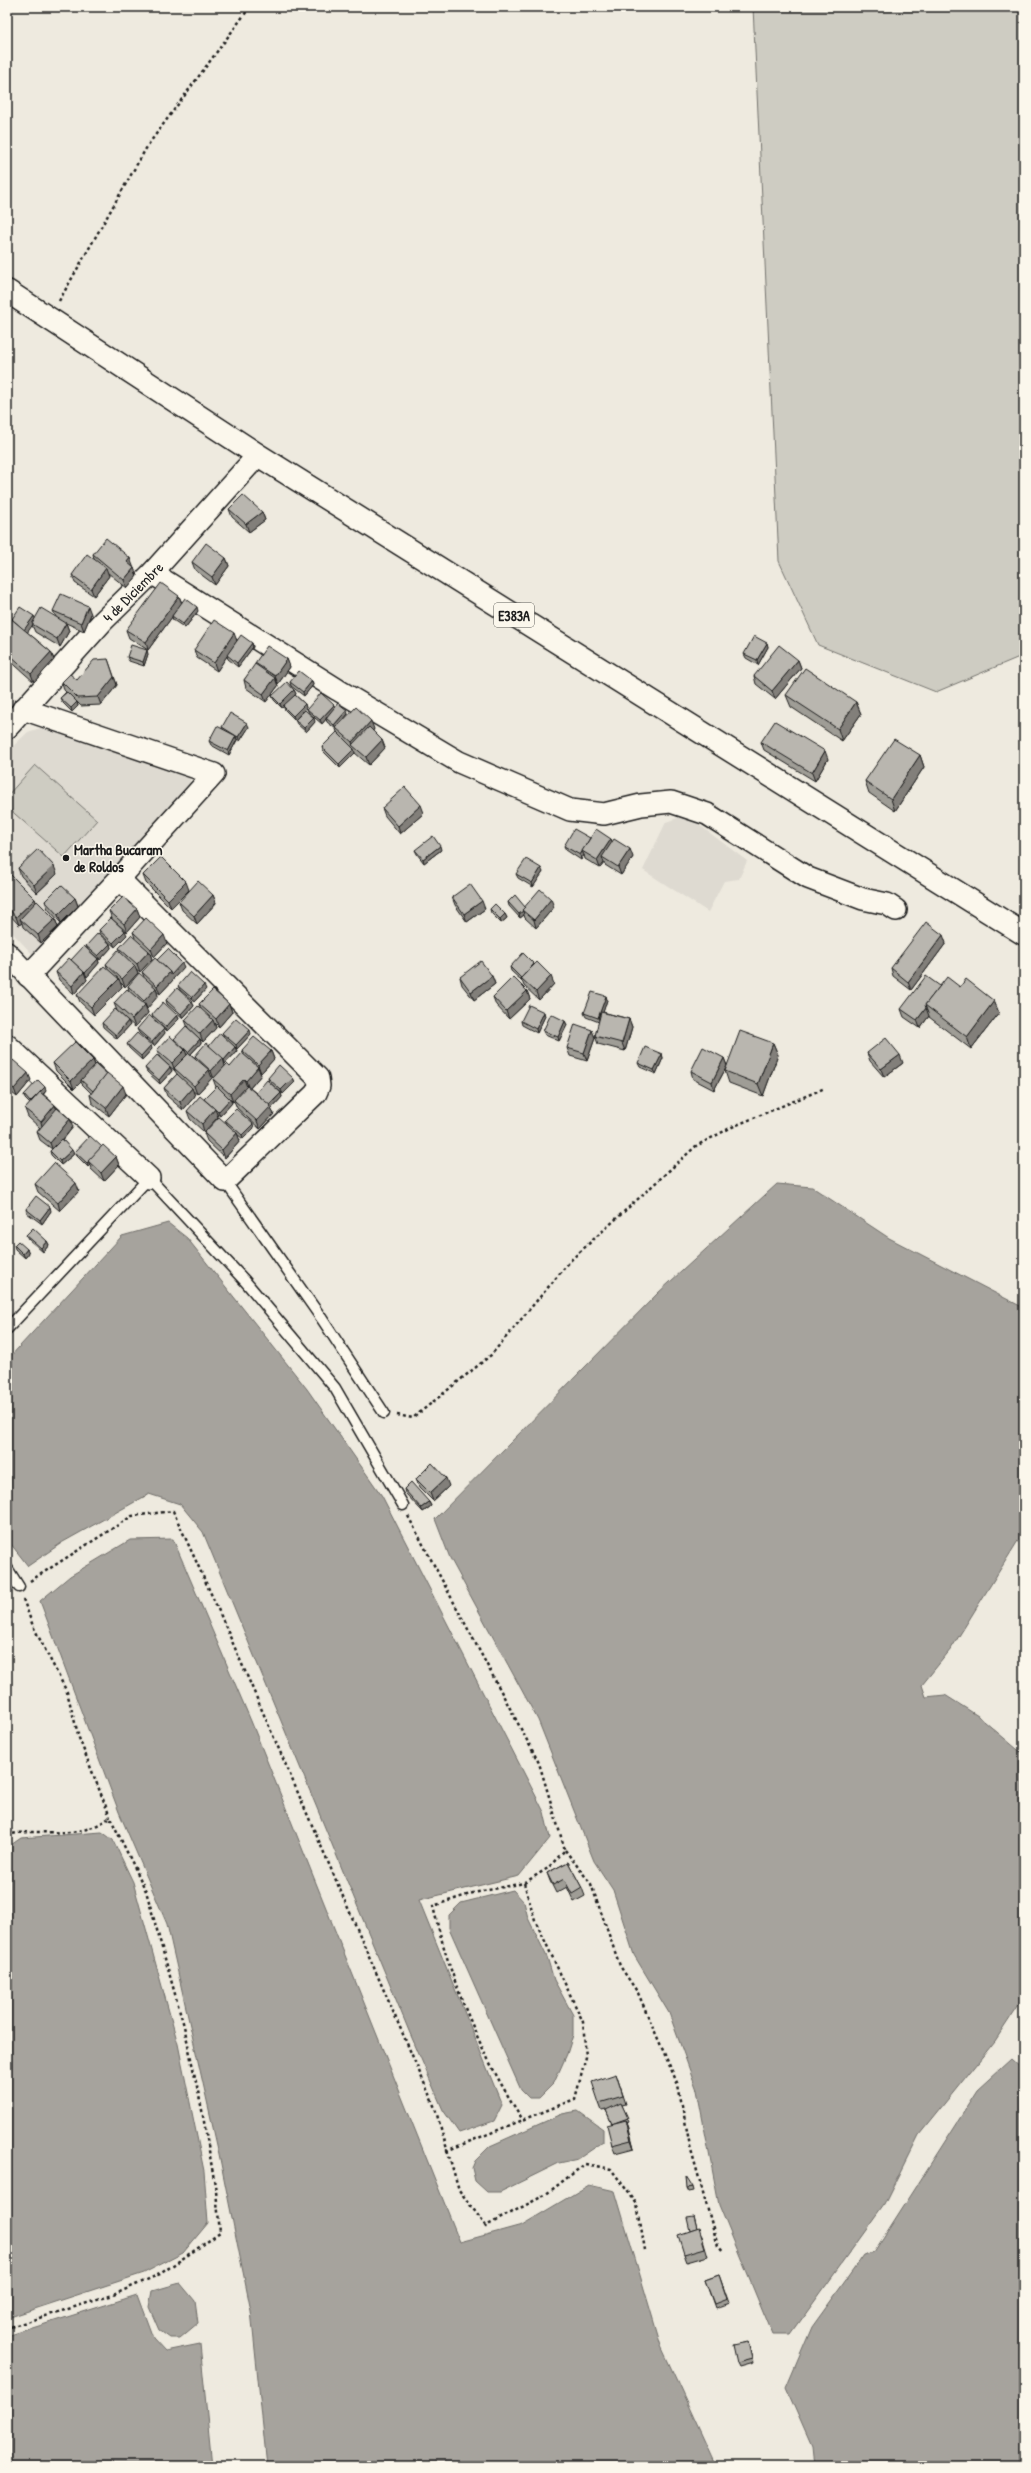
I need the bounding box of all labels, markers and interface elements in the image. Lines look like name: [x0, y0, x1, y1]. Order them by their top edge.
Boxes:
street label: 4 de Diciembre: [98, 557, 168, 627]
road number: E383A: [494, 603, 534, 627]
place label: Martha Bucaram de Roldos: [74, 839, 163, 877]
marker: Martha Bucaram de Roldos: [61, 853, 71, 863]

